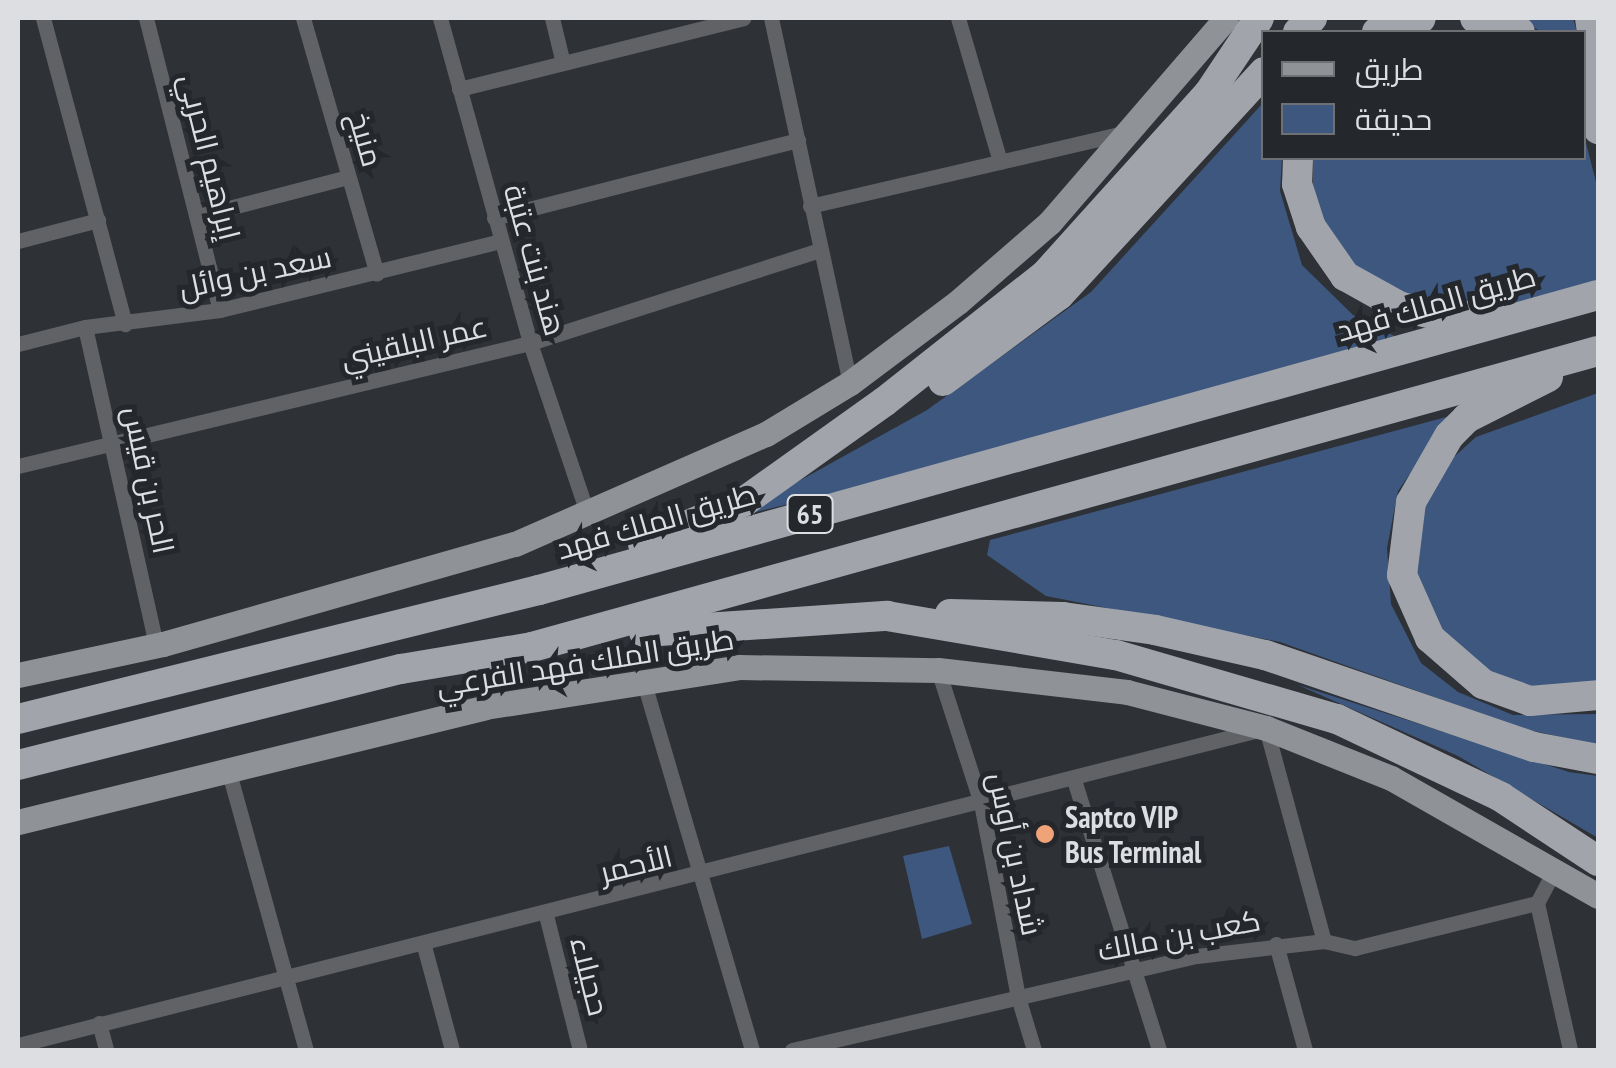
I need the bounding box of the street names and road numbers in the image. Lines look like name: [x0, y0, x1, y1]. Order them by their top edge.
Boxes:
street label: إبراهيم الحربي: [172, 70, 248, 244]
street label: منيخ: [341, 107, 391, 171]
street label: هند بنت عتبة: [496, 180, 574, 340]
street label: سعد بن وائل: [175, 238, 335, 306]
street label: طريق الملك فهد: [1332, 257, 1540, 349]
street label: عمر البلقيني: [337, 308, 491, 376]
street label: الحر بن قيس: [116, 403, 182, 557]
street label: طريق الملك فهد: [552, 475, 760, 567]
road number: 65: [785, 491, 835, 537]
street label: طريق الملك فهد الفرعي: [434, 621, 736, 703]
street label: شداد بن أوس: [981, 769, 1051, 939]
street label: الأحمر: [596, 838, 676, 890]
street label: كعب بن مالك: [1095, 902, 1263, 968]
street label: حجيلاء: [563, 933, 617, 1019]

